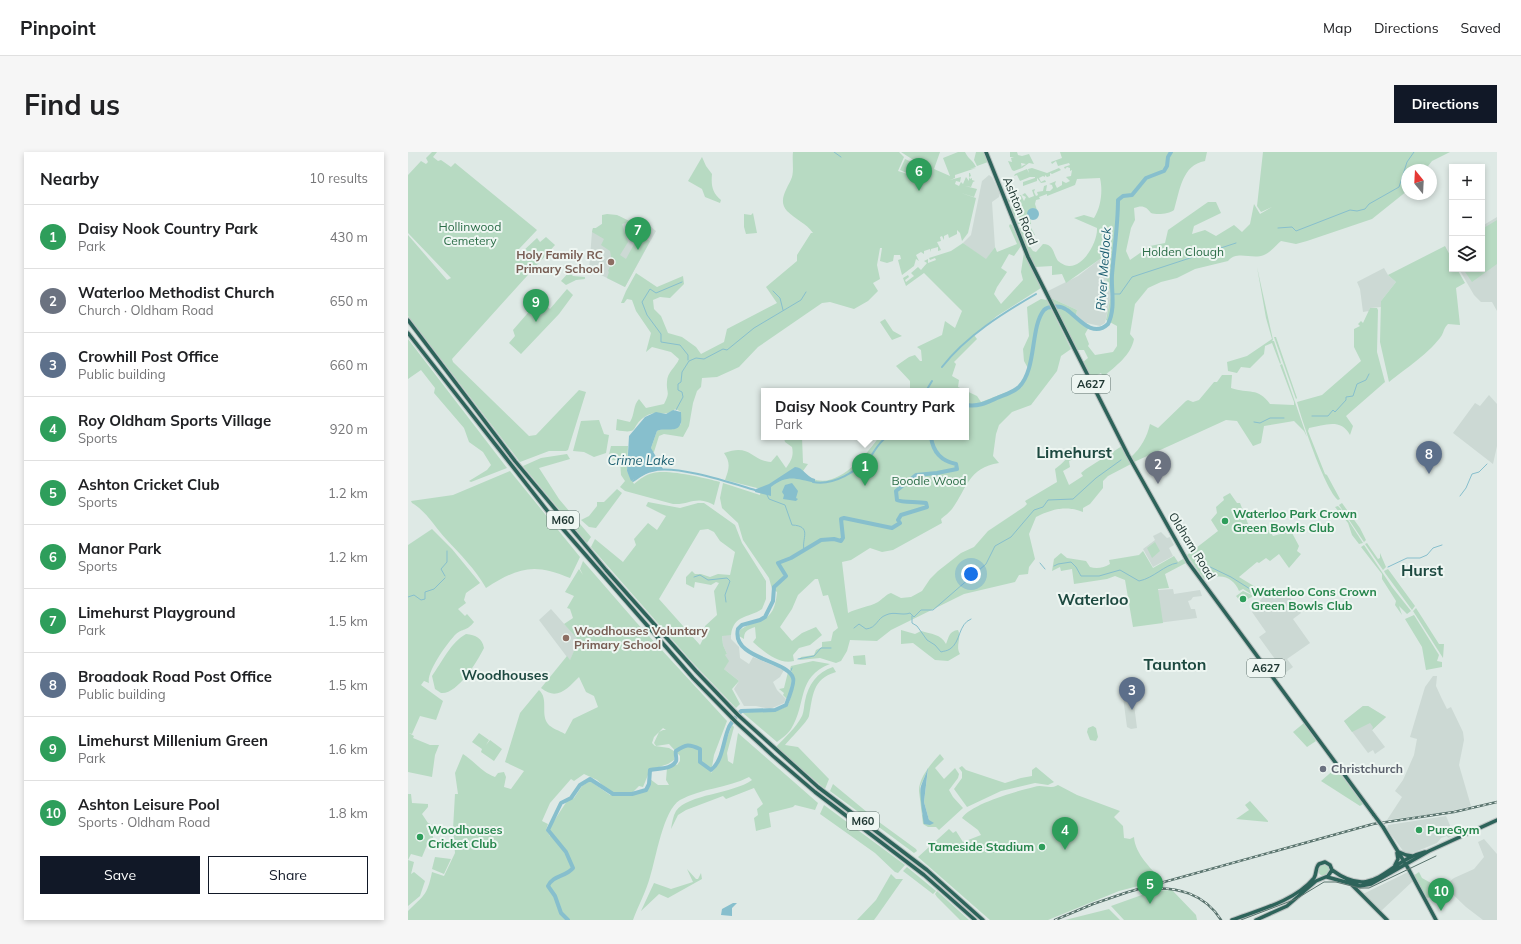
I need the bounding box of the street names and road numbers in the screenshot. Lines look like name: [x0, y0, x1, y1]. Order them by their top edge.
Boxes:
street label: Ashton Road: [1000, 174, 1041, 247]
road number: A627: [1072, 375, 1110, 393]
street label: Oldham Road: [1166, 509, 1219, 582]
road number: M60: [547, 511, 579, 529]
road number: A627: [1247, 659, 1285, 677]
road number: M60: [847, 812, 879, 830]

